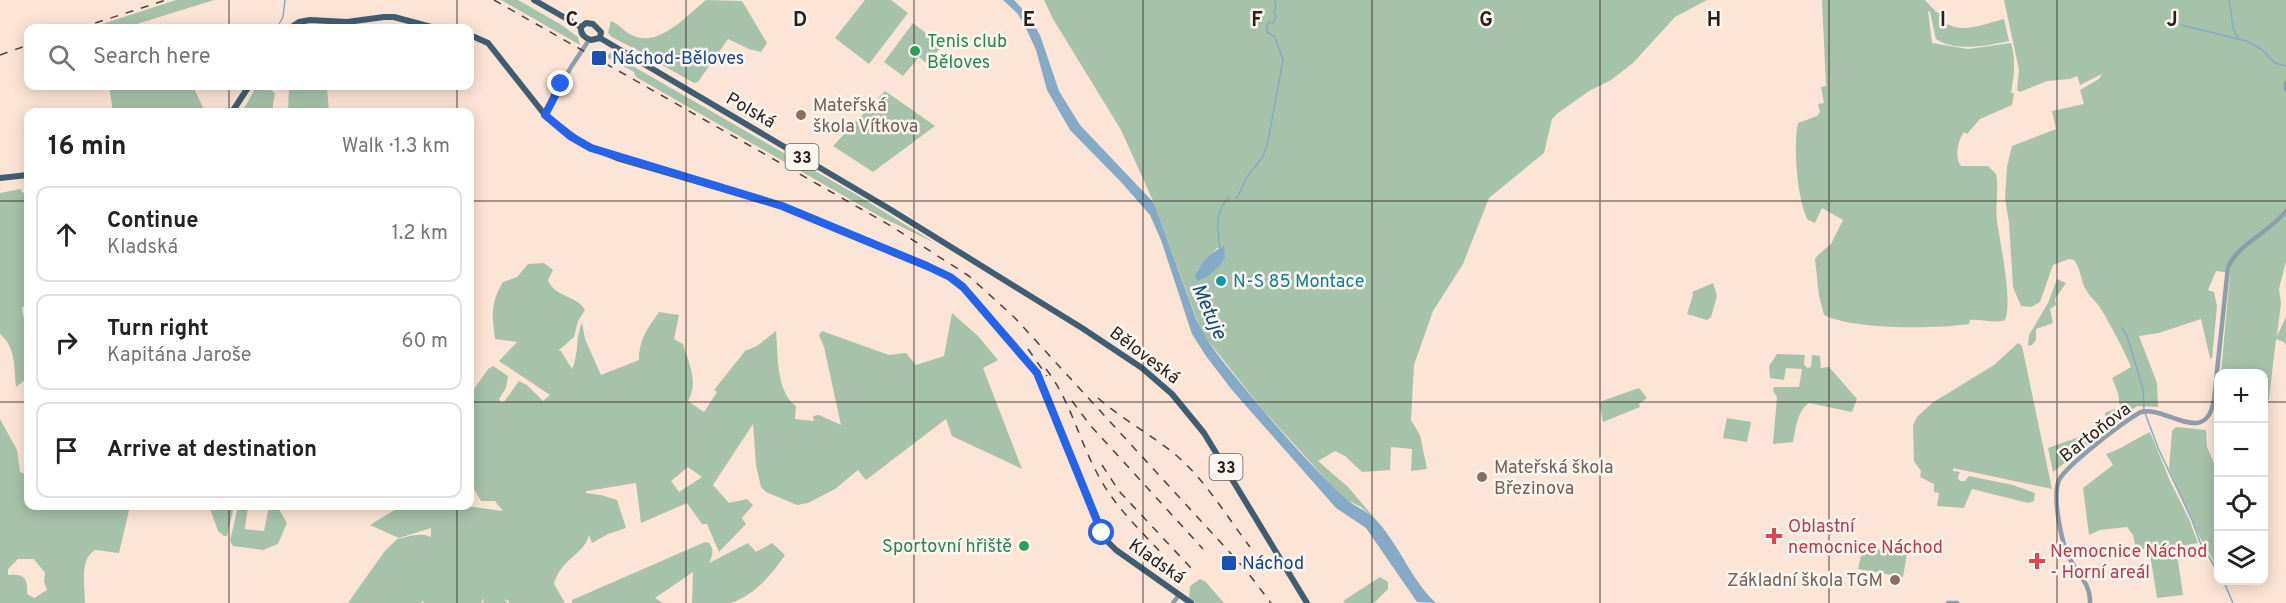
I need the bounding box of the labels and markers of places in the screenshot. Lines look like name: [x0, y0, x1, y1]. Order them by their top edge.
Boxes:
place label: Tenis club Běloves: [927, 31, 1007, 75]
marker: Tenis club Běloves: [908, 44, 922, 58]
place label: Náchod-Běloves: [612, 48, 744, 71]
marker: Náchod-Běloves: [590, 49, 608, 67]
place label: Mateřská škola Vítkova: [813, 95, 918, 139]
marker: Mateřská škola Vítkova: [794, 108, 808, 122]
place label: N-S 85 Montace: [1233, 271, 1364, 294]
marker: N-S 85 Montace: [1214, 274, 1228, 288]
place label: Mateřská škola Březinova: [1494, 457, 1614, 501]
marker: Mateřská škola Březinova: [1475, 470, 1489, 484]
place label: Oblastní nemocnice Náchod: [1788, 516, 1943, 560]
marker: Oblastní nemocnice Náchod: [1765, 527, 1783, 545]
place label: Sportovní hřiště: [882, 536, 1012, 559]
marker: Sportovní hřiště: [1017, 539, 1031, 553]
place label: Nemocnice Náchod - Horní areál: [2050, 541, 2207, 585]
marker: Nemocnice Náchod - Horní areál: [2028, 552, 2046, 570]
place label: Náchod: [1242, 553, 1304, 576]
marker: Náchod: [1220, 554, 1238, 572]
place label: Základní škola TGM: [1727, 570, 1883, 593]
marker: Základní škola TGM: [1888, 573, 1902, 587]

